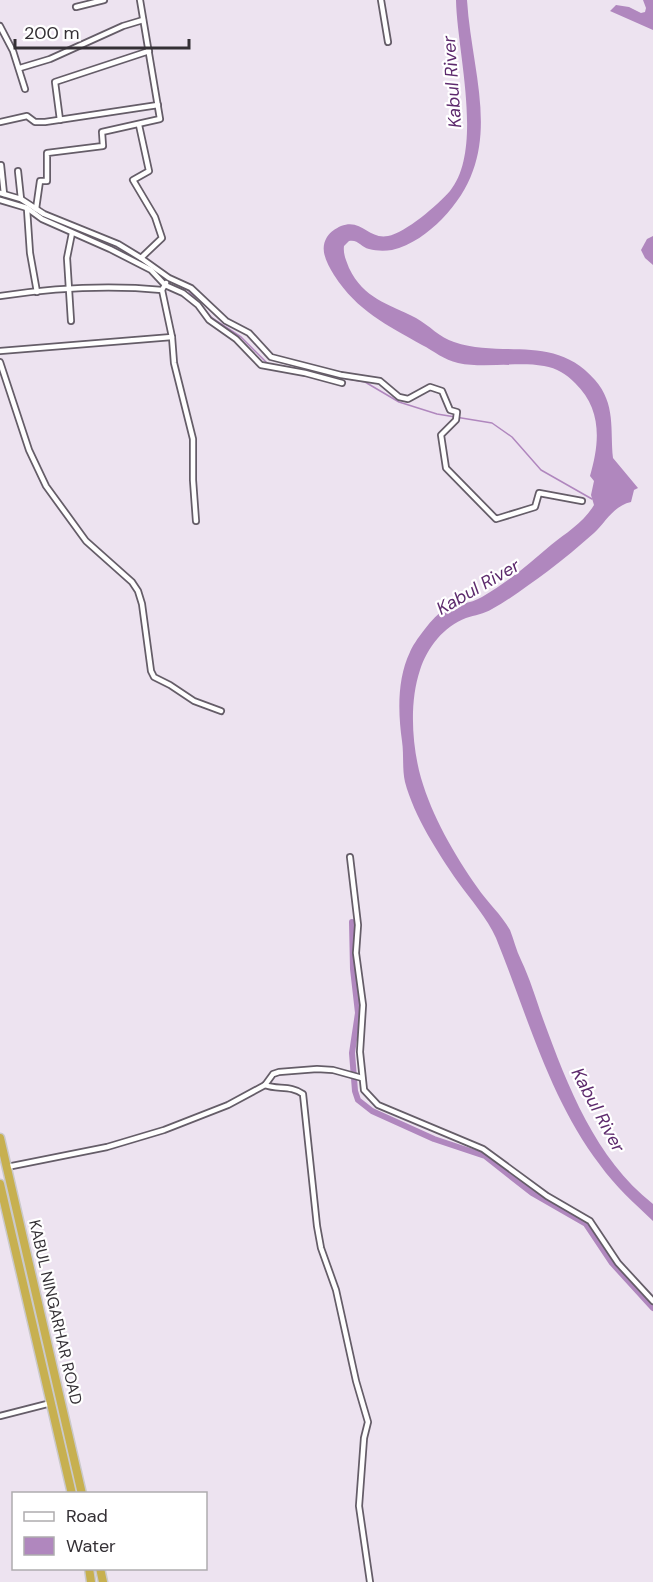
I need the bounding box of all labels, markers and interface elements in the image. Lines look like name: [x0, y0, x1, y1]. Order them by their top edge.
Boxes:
scale bar: [15, 12, 189, 50]
text: 200 m: [24, 21, 80, 45]
water label: Kabul River: [437, 34, 467, 129]
water label: Kabul River: [432, 553, 525, 620]
water label: Kabul River: [566, 1064, 631, 1157]
street label: KABUL NINGARHAR ROAD: [24, 1218, 87, 1407]
legend: [12, 1492, 207, 1570]
text: Road: [66, 1504, 108, 1528]
text: Water: [66, 1534, 116, 1558]

